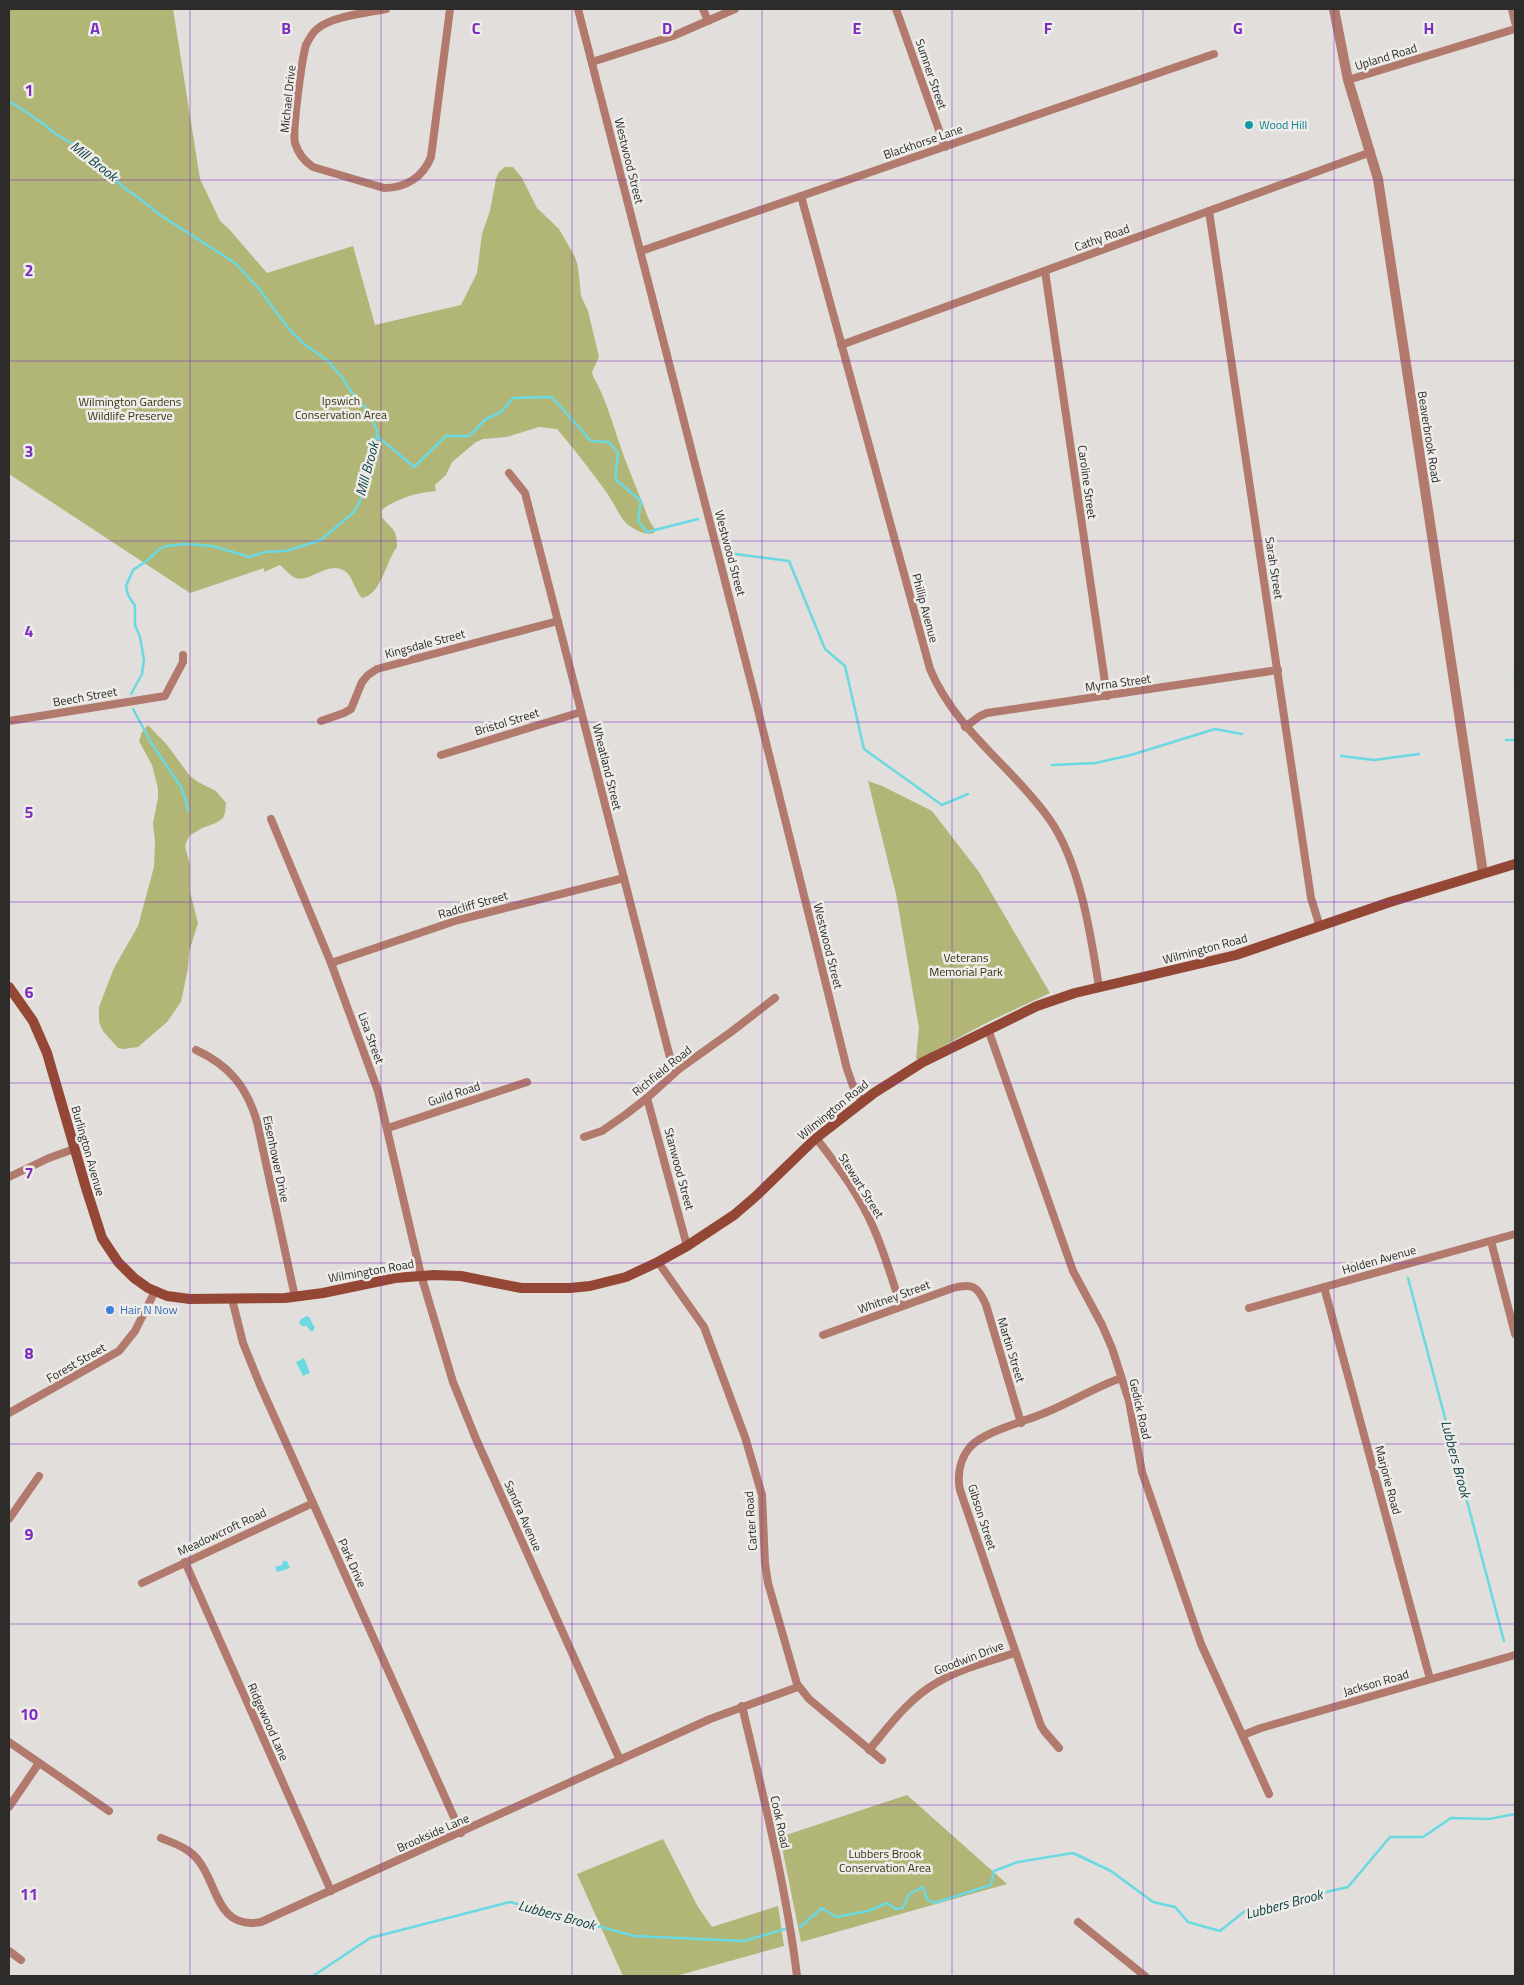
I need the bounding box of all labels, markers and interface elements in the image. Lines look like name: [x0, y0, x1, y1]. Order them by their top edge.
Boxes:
text: A: [90, 16, 100, 40]
text: B: [281, 16, 291, 40]
text: C: [472, 16, 481, 40]
text: D: [662, 16, 672, 40]
text: E: [853, 16, 862, 40]
text: F: [1044, 16, 1053, 40]
text: G: [1233, 16, 1243, 40]
text: H: [1424, 16, 1434, 40]
street label: Sumner Street: [911, 36, 953, 112]
street label: Upland Road: [1352, 38, 1419, 75]
street label: Michael Drive: [274, 64, 301, 134]
text: 1: [25, 78, 33, 102]
place label: Wood Hill: [1259, 115, 1307, 134]
street label: Westwood Street: [610, 116, 650, 207]
street label: Blackhorse Lane: [881, 119, 965, 164]
marker: Wood Hill: [1243, 119, 1255, 131]
water label: Mill Brook: [66, 135, 124, 187]
street label: Cathy Road: [1072, 219, 1132, 256]
text: 2: [25, 258, 33, 282]
street label: Beaverbrook Road: [1413, 390, 1446, 484]
park label: Ipswich Conservation Area: [295, 391, 387, 424]
park label: Wilmington Gardens Wildlife Preserve: [79, 392, 182, 425]
water label: Mill Brook: [349, 438, 384, 498]
text: 3: [25, 439, 33, 463]
street label: Caroline Street: [1073, 444, 1102, 521]
street label: Westwood Street: [710, 508, 751, 599]
street label: Sarah Street: [1260, 535, 1289, 601]
street label: Phillip Avenue: [907, 571, 944, 645]
text: 4: [25, 619, 34, 643]
street label: Kingsdale Street: [383, 623, 468, 663]
street label: Myrna Street: [1084, 668, 1153, 697]
street label: Beech Street: [51, 681, 119, 711]
street label: Bristol Street: [472, 702, 542, 740]
street label: Wheatland Street: [588, 722, 628, 813]
text: 5: [25, 800, 34, 824]
street label: Radcliff Street: [436, 885, 511, 924]
street label: Westwood Street: [809, 901, 849, 992]
street label: Wilmington Road: [1160, 928, 1249, 969]
park label: Veterans Memorial Park: [929, 948, 1003, 981]
text: 6: [25, 980, 34, 1004]
street label: Lisa Street: [353, 1009, 390, 1067]
street label: Richfield Road: [628, 1041, 696, 1101]
street label: Wilmington Road: [793, 1075, 872, 1144]
street label: Guild Road: [425, 1076, 483, 1111]
street label: Burlington Avenue: [67, 1103, 110, 1198]
street label: Eisenhower Drive: [258, 1114, 295, 1204]
street label: Stanwood Street: [659, 1126, 700, 1213]
street label: Stewart Street: [834, 1149, 889, 1223]
text: 7: [25, 1161, 33, 1185]
street label: Holden Avenue: [1340, 1240, 1418, 1279]
street label: Wilmington Road: [326, 1254, 415, 1287]
street label: Whitney Street: [855, 1274, 933, 1318]
place label: Hair N Now: [120, 1300, 178, 1319]
marker: Hair N Now: [104, 1304, 116, 1316]
street label: Martin Street: [993, 1315, 1031, 1385]
street label: Forest Street: [42, 1337, 110, 1387]
text: 8: [25, 1341, 34, 1365]
street label: Gedick Road: [1124, 1377, 1157, 1441]
water label: Lubbers Brook: [1436, 1418, 1477, 1502]
street label: Marjorie Road: [1370, 1443, 1407, 1516]
street label: Sandra Avenue: [499, 1477, 548, 1554]
street label: Gibson Street: [963, 1481, 1002, 1553]
street label: Carter Road: [739, 1491, 762, 1551]
street label: Meadowcroft Road: [174, 1503, 269, 1560]
text: 9: [25, 1522, 34, 1546]
street label: Park Drive: [333, 1535, 372, 1590]
street label: Goodwin Drive: [931, 1635, 1007, 1680]
street label: Jackson Road: [1341, 1664, 1411, 1701]
street label: Ridgewood Lane: [243, 1680, 294, 1764]
text: 10: [20, 1702, 38, 1726]
street label: Cook Road: [766, 1794, 795, 1850]
street label: Brookside Lane: [394, 1808, 472, 1857]
park label: Lubbers Brook Conservation Area: [839, 1844, 931, 1877]
text: 11: [20, 1882, 38, 1906]
water label: Lubbers Brook: [1243, 1883, 1327, 1924]
water label: Lubbers Brook: [516, 1894, 600, 1935]

